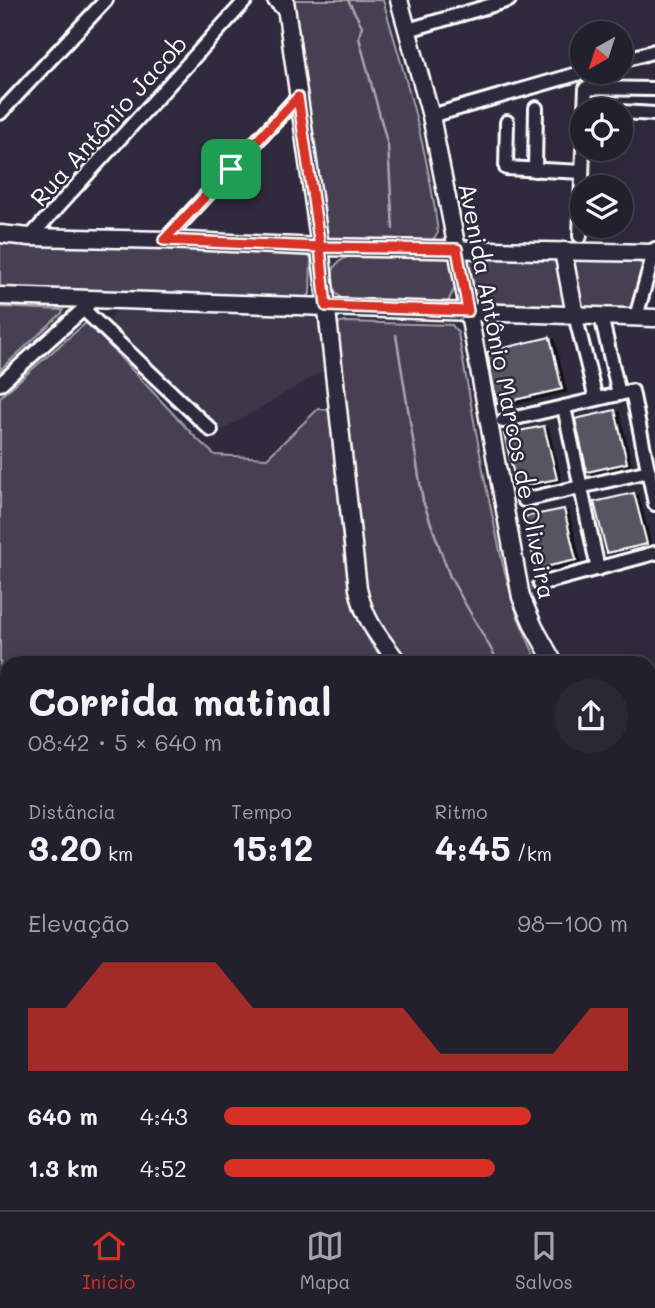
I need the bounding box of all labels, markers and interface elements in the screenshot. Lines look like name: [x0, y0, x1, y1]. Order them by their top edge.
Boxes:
north arrow: [570, 21, 634, 84]
map controls: [570, 21, 633, 238]
street label: Rua Antônio Jacob: [23, 28, 193, 212]
button: locate: [570, 98, 633, 161]
pin: [201, 139, 261, 199]
icon: arrive: [212, 150, 250, 188]
button: layers: [570, 175, 633, 238]
street label: Avenida Antônio Marcos de Oliveira: [452, 180, 564, 602]
text: Corrida matinal: [28, 676, 331, 726]
button: share: [554, 679, 628, 753]
text: 08:42 · 5 × 640 m: [28, 727, 222, 757]
text: Distância: [28, 799, 116, 824]
text: Tempo: [231, 799, 292, 824]
text: Ritmo: [435, 799, 487, 824]
text: 3.20: [28, 824, 102, 870]
text: 15:12: [231, 824, 313, 870]
text: 4:45: [435, 824, 511, 870]
text: km: [102, 841, 133, 866]
text: /km: [511, 841, 552, 866]
text: Elevação: [28, 908, 129, 938]
text: 98–100 m: [517, 908, 628, 938]
text: 640 m: [28, 1101, 98, 1131]
text: 4:43: [140, 1101, 188, 1131]
text: 1.3 km: [28, 1153, 98, 1183]
text: 4:52: [140, 1153, 187, 1183]
tab: Início: [82, 1227, 135, 1294]
tab: Mapa: [300, 1227, 350, 1294]
tab: Salvos: [515, 1227, 573, 1294]

